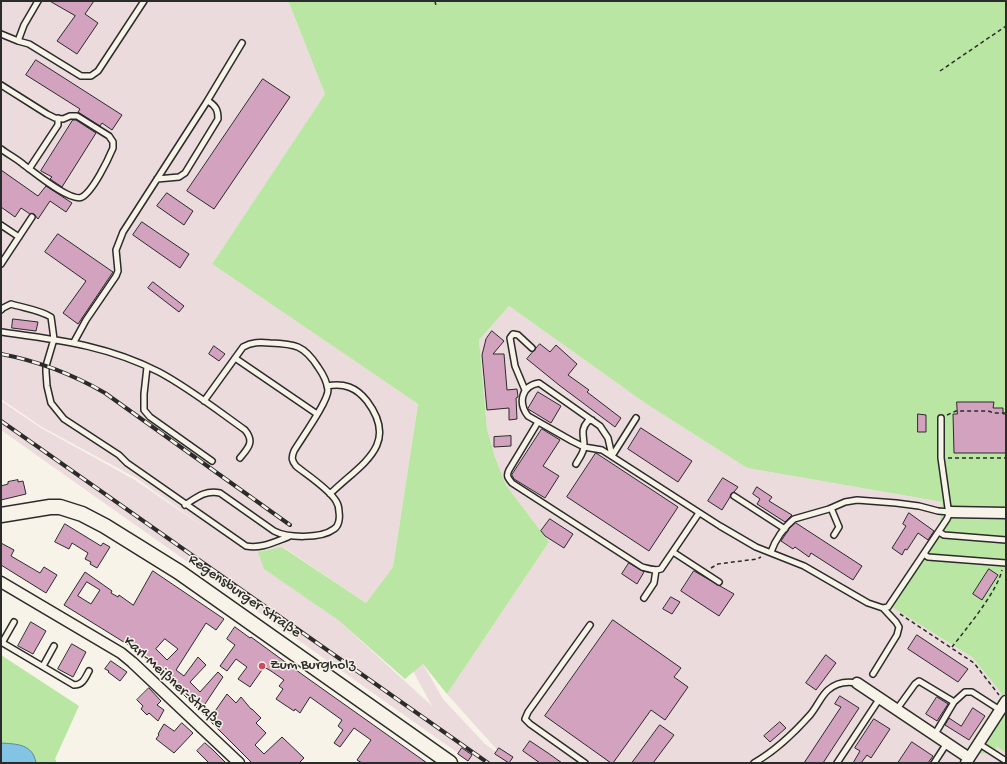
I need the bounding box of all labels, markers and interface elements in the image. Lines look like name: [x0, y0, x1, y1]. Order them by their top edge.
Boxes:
street label: Regensburger Straße: [184, 551, 304, 643]
street label: Karl-Meißner-Straße: [119, 633, 227, 733]
place label: Zum Burgholz: [270, 657, 355, 675]
marker: Zum Burgholz: [257, 661, 267, 671]

